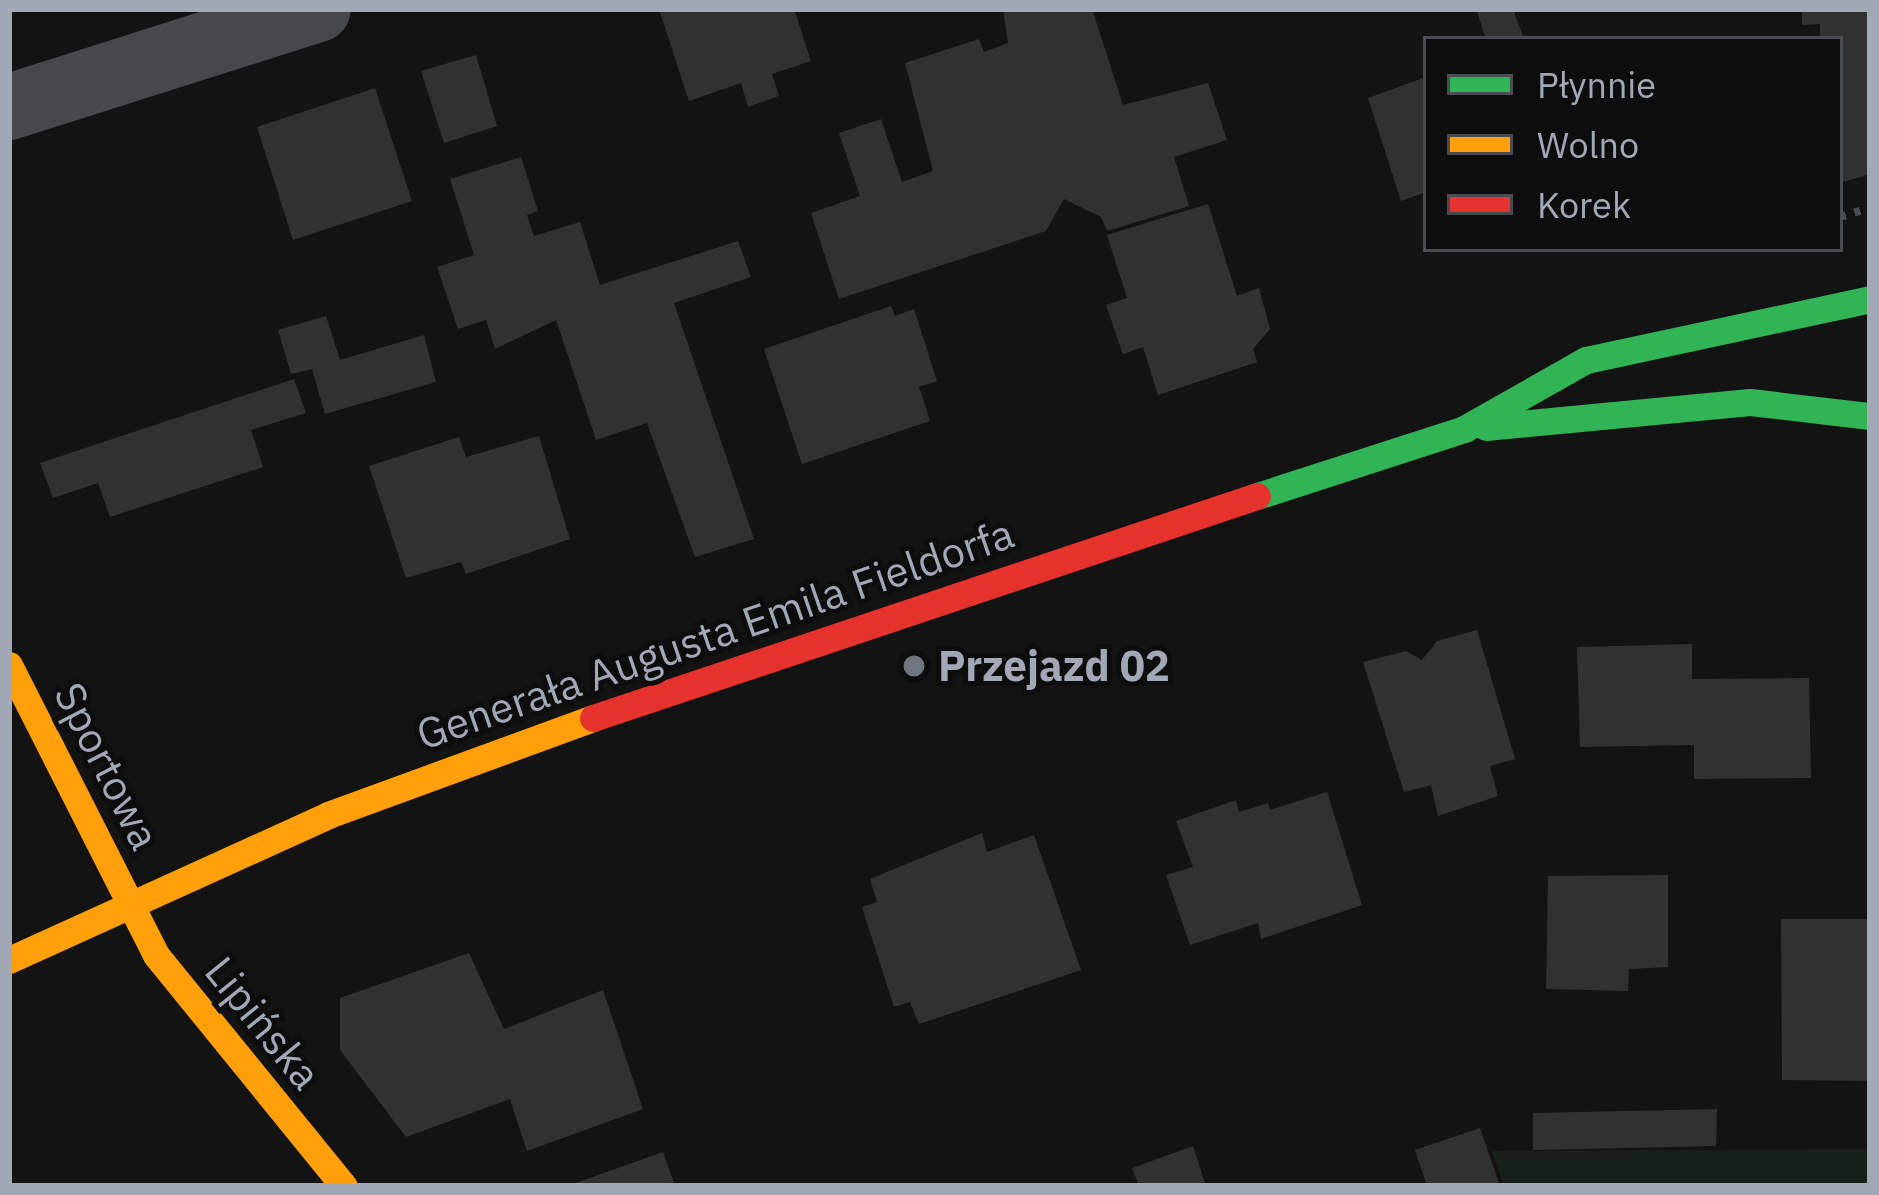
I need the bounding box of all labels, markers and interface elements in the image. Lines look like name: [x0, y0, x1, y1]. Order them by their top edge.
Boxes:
legend: [1423, 36, 1843, 252]
text: Płynnie: [1537, 61, 1656, 108]
text: Wolno: [1537, 121, 1639, 168]
text: Korek: [1537, 181, 1631, 228]
street label: Generała Augusta Emila Fieldorfa: [410, 508, 1020, 760]
place label: Przejazd 02: [938, 641, 1170, 691]
marker: Przejazd 02: [901, 653, 927, 679]
street label: Sportowa: [44, 674, 170, 858]
street label: Lipińska: [195, 947, 331, 1099]

